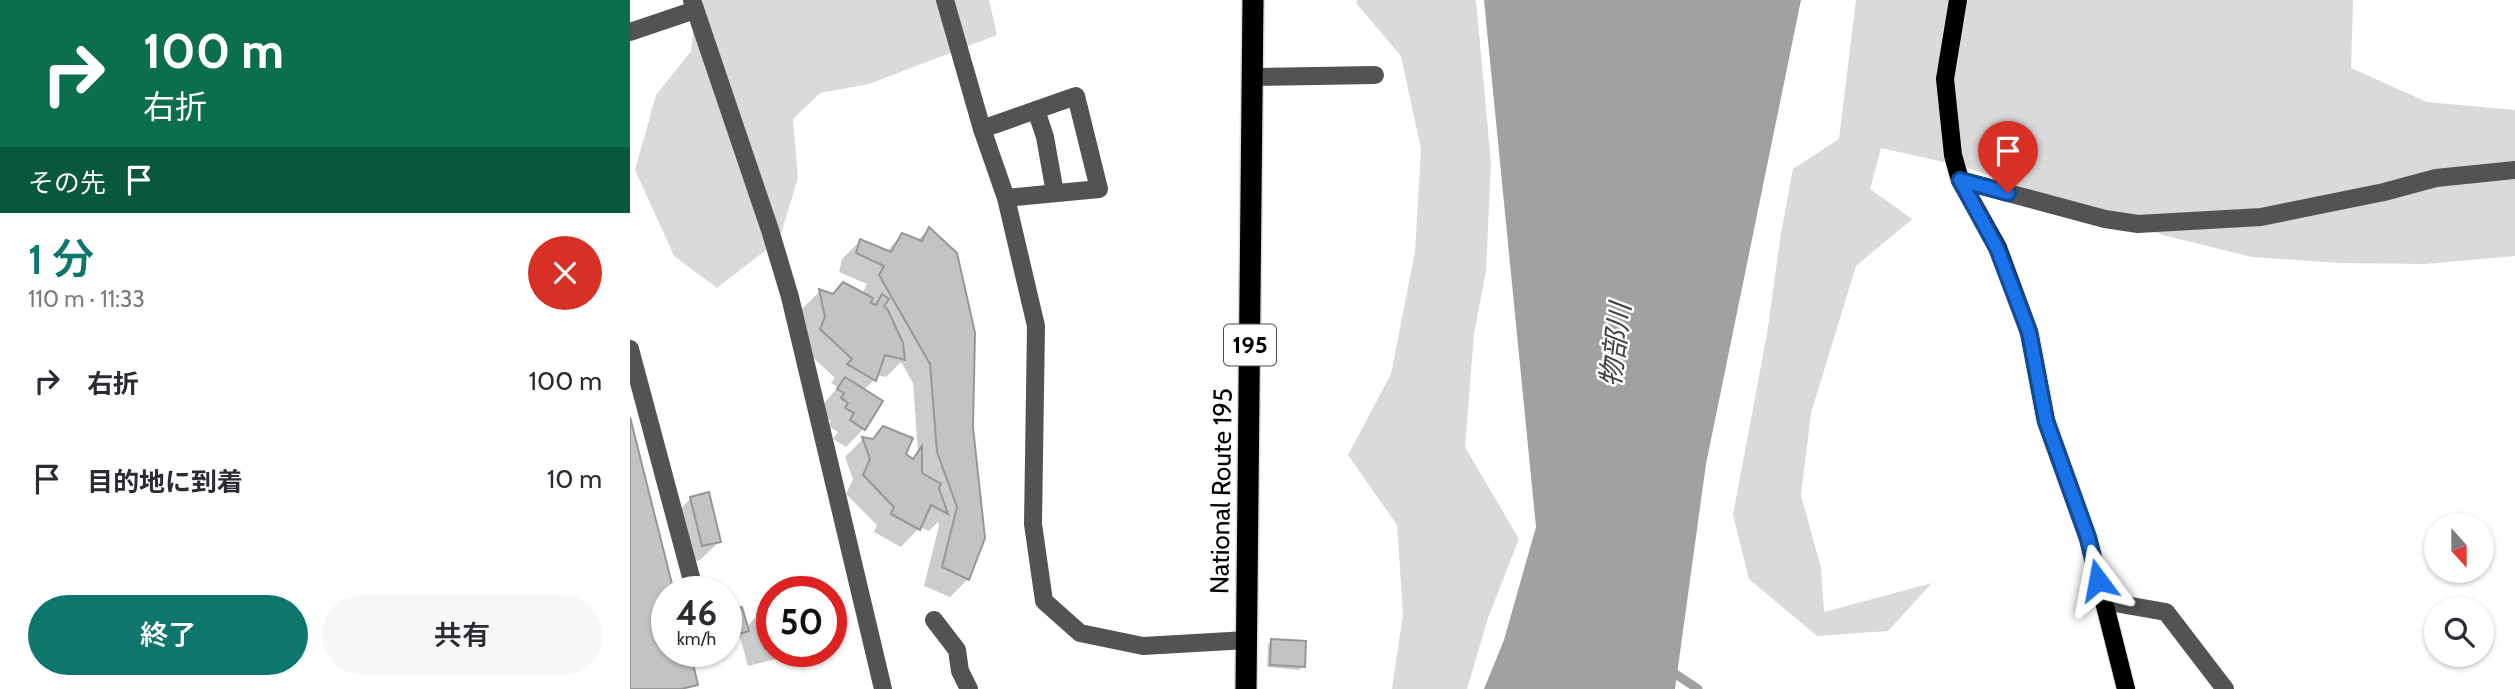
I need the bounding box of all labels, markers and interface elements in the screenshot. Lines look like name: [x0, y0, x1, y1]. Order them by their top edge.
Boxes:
text: 100 m: [143, 21, 284, 80]
icon: right: [28, 28, 119, 119]
text: 右折: [143, 87, 207, 126]
pin: [1978, 121, 2038, 193]
icon: arrive: [1989, 132, 2027, 170]
icon: arrive: [120, 161, 158, 199]
text: その先: [28, 167, 106, 199]
text: 1 分: [28, 233, 94, 285]
button: close: [528, 236, 602, 310]
text: 110 m · 11:33: [28, 285, 145, 313]
water label: 物部川: [1593, 298, 1637, 389]
road number: 195: [1224, 324, 1276, 366]
icon: right: [28, 362, 66, 400]
text: 100 m: [529, 365, 602, 397]
text: 右折: [87, 368, 139, 400]
street label: National Route 195: [1203, 388, 1239, 594]
icon: arrive: [28, 460, 66, 498]
text: 10 m: [547, 463, 602, 495]
text: 目的地に到着: [87, 466, 243, 498]
north arrow: [2424, 513, 2494, 583]
map controls: [2424, 513, 2494, 667]
position arrow: [2061, 543, 2135, 617]
speed limit sign: 50: [756, 576, 847, 667]
text: 46: [676, 591, 717, 634]
button: 終了: [28, 595, 308, 675]
button: 共有: [322, 595, 602, 675]
button: search: [2424, 597, 2494, 667]
text: km/h: [677, 628, 716, 650]

